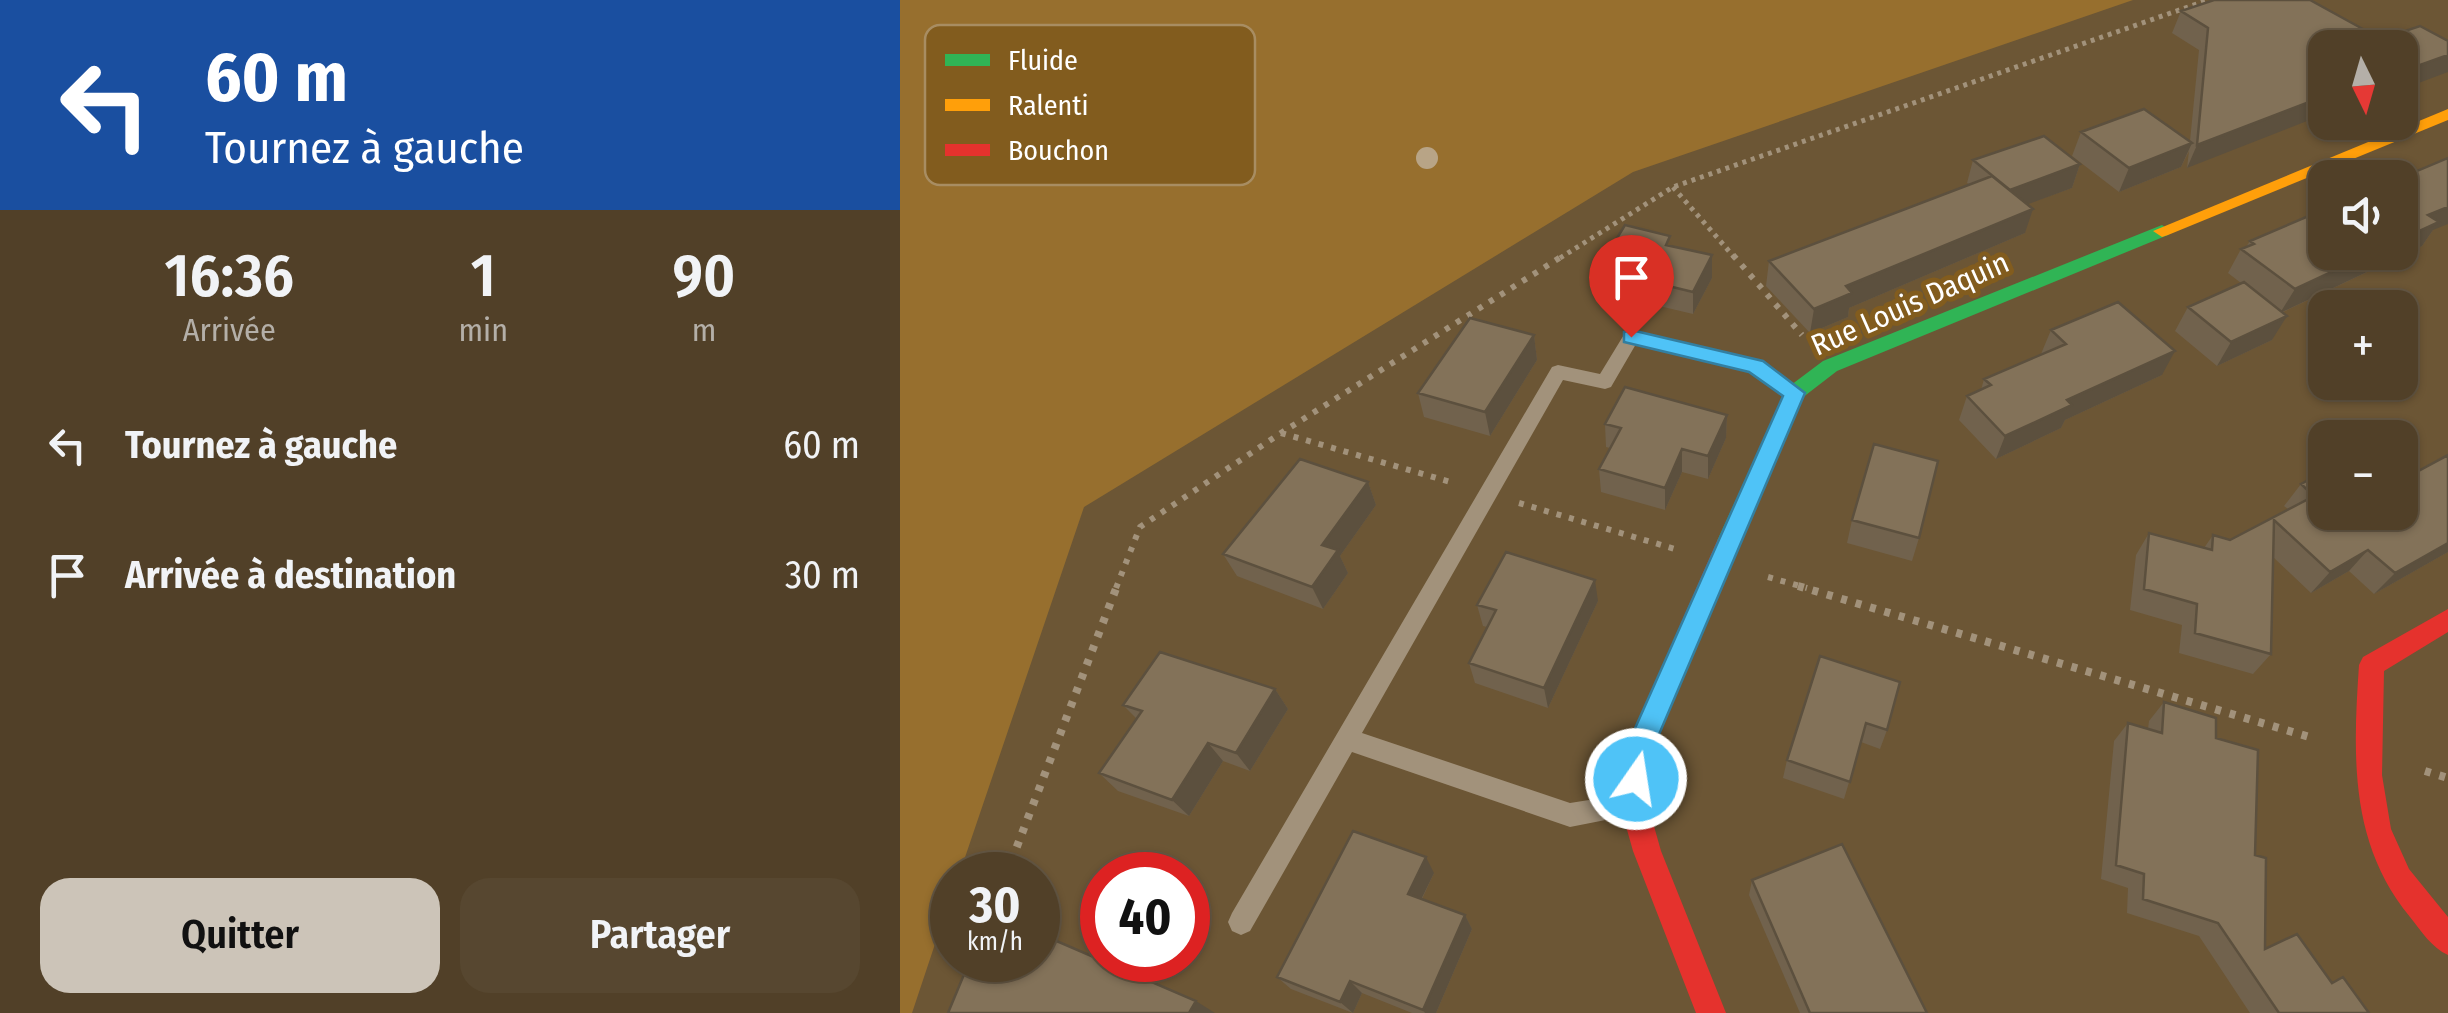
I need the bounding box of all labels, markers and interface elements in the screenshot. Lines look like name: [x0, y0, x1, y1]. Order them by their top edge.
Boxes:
legend: [925, 25, 1255, 185]
north arrow: [2308, 30, 2418, 140]
map controls: [2308, 30, 2418, 530]
text: 60 m: [205, 36, 348, 120]
icon: left: [40, 40, 170, 170]
text: Fluide: [1008, 44, 1078, 77]
text: Ralenti: [1008, 89, 1088, 122]
text: Tournez à gauche: [205, 121, 524, 175]
text: Bouchon: [1008, 134, 1109, 167]
button: sound: [2308, 160, 2418, 270]
pin: [1589, 235, 1674, 338]
text: 16:36: [165, 240, 294, 312]
text: 1: [471, 240, 496, 312]
text: 90: [673, 240, 735, 312]
street label: Rue Louis Daquin: [1806, 244, 2014, 364]
icon: arrive: [1604, 250, 1659, 305]
button: +: [2308, 290, 2418, 400]
text: Arrivée: [183, 311, 276, 349]
text: min: [459, 311, 508, 349]
text: m: [692, 311, 716, 349]
icon: left: [40, 418, 95, 473]
button: −: [2308, 420, 2418, 530]
text: Tournez à gauche: [125, 422, 397, 468]
text: 60 m: [783, 422, 860, 468]
icon: arrive: [40, 548, 95, 603]
text: Arrivée à destination: [125, 552, 456, 598]
text: 30 m: [785, 552, 860, 598]
position arrow: [1584, 727, 1688, 831]
speed limit sign: 40: [1080, 852, 1210, 982]
text: 30: [970, 875, 1020, 935]
button: Quitter: [40, 878, 440, 993]
button: Partager: [460, 878, 860, 993]
text: km/h: [967, 927, 1023, 957]

